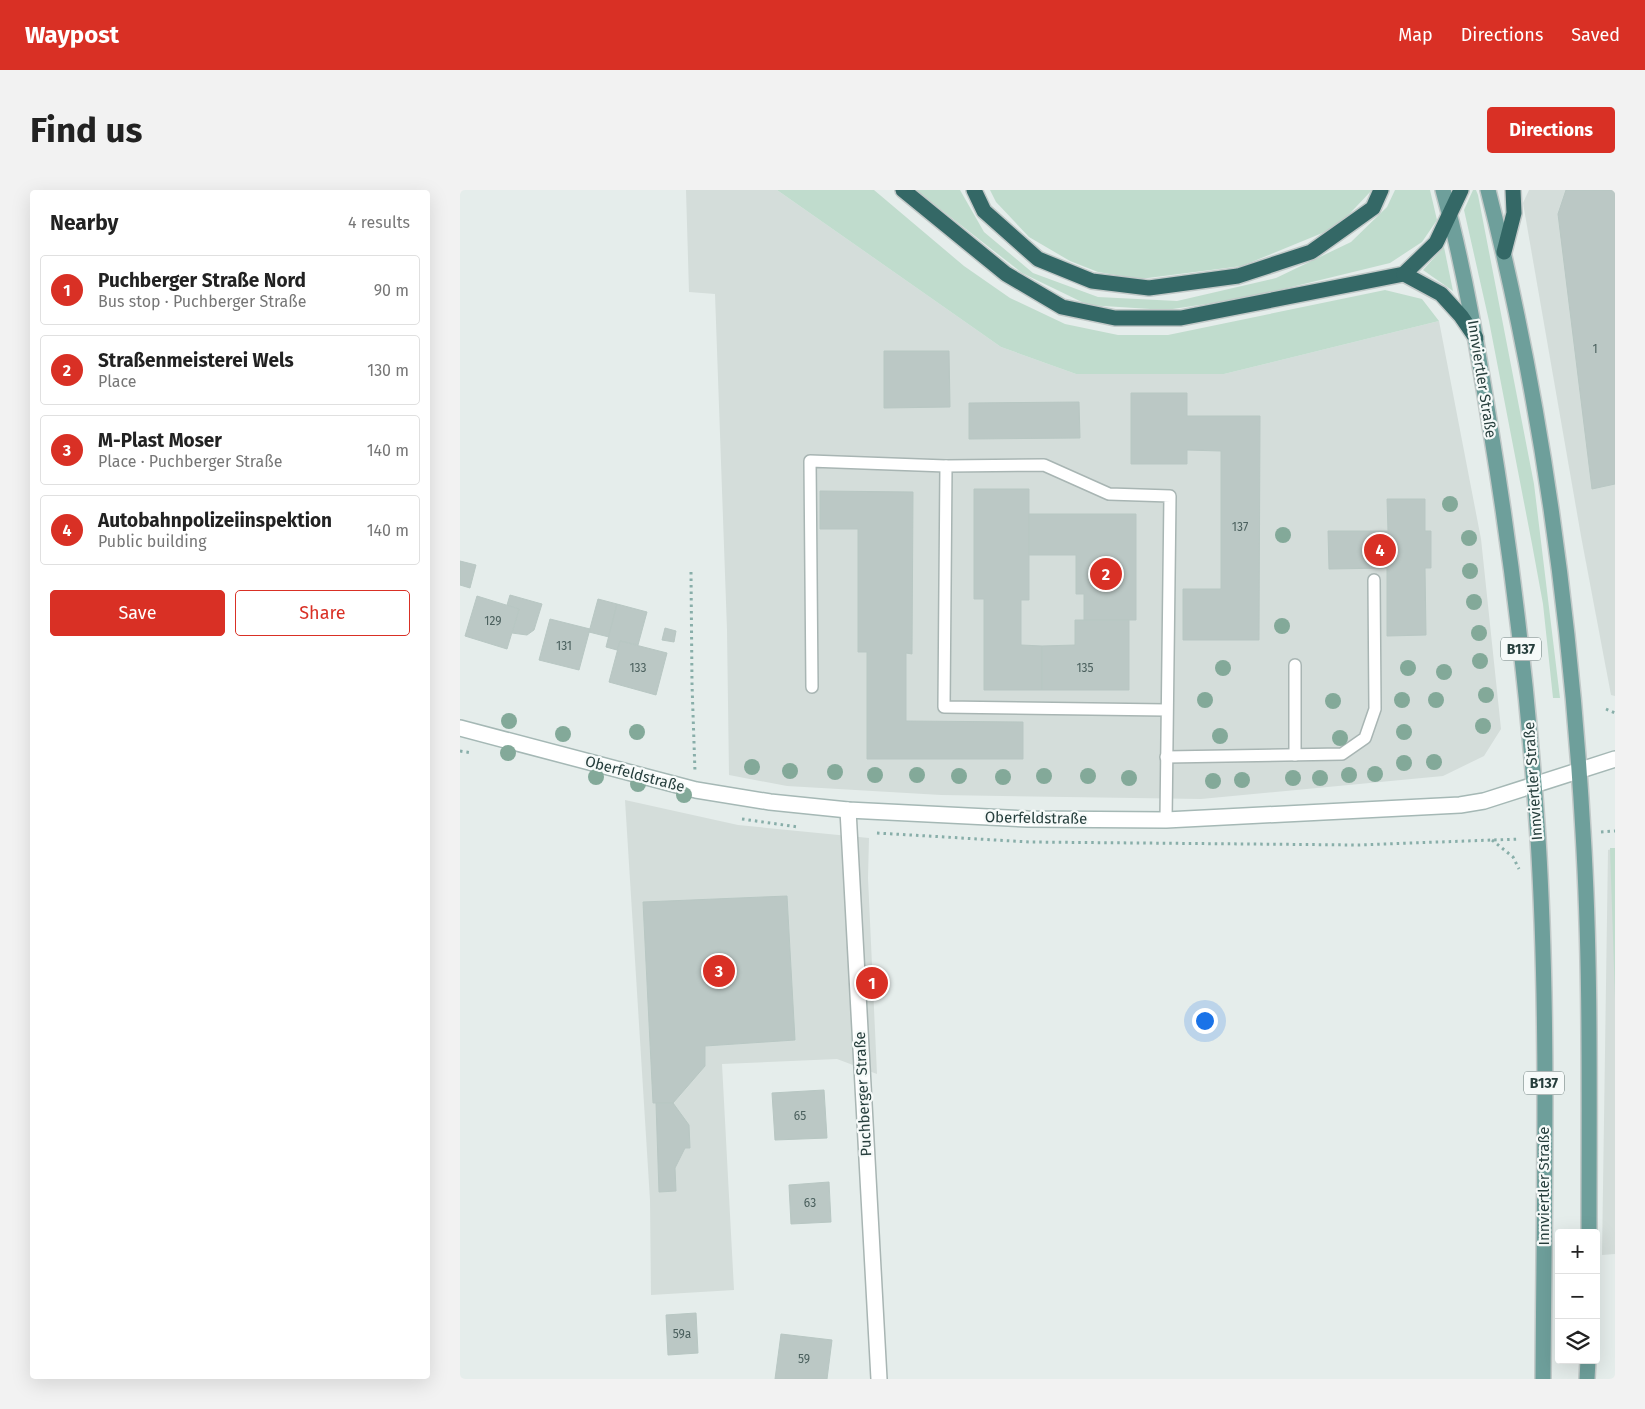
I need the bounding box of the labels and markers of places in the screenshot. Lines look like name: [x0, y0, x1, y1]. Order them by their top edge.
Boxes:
pin: 4: [1364, 531, 1396, 569]
pin: 2: [1090, 555, 1122, 593]
pin: 3: [703, 952, 735, 990]
pin: 1: [856, 964, 888, 1002]

